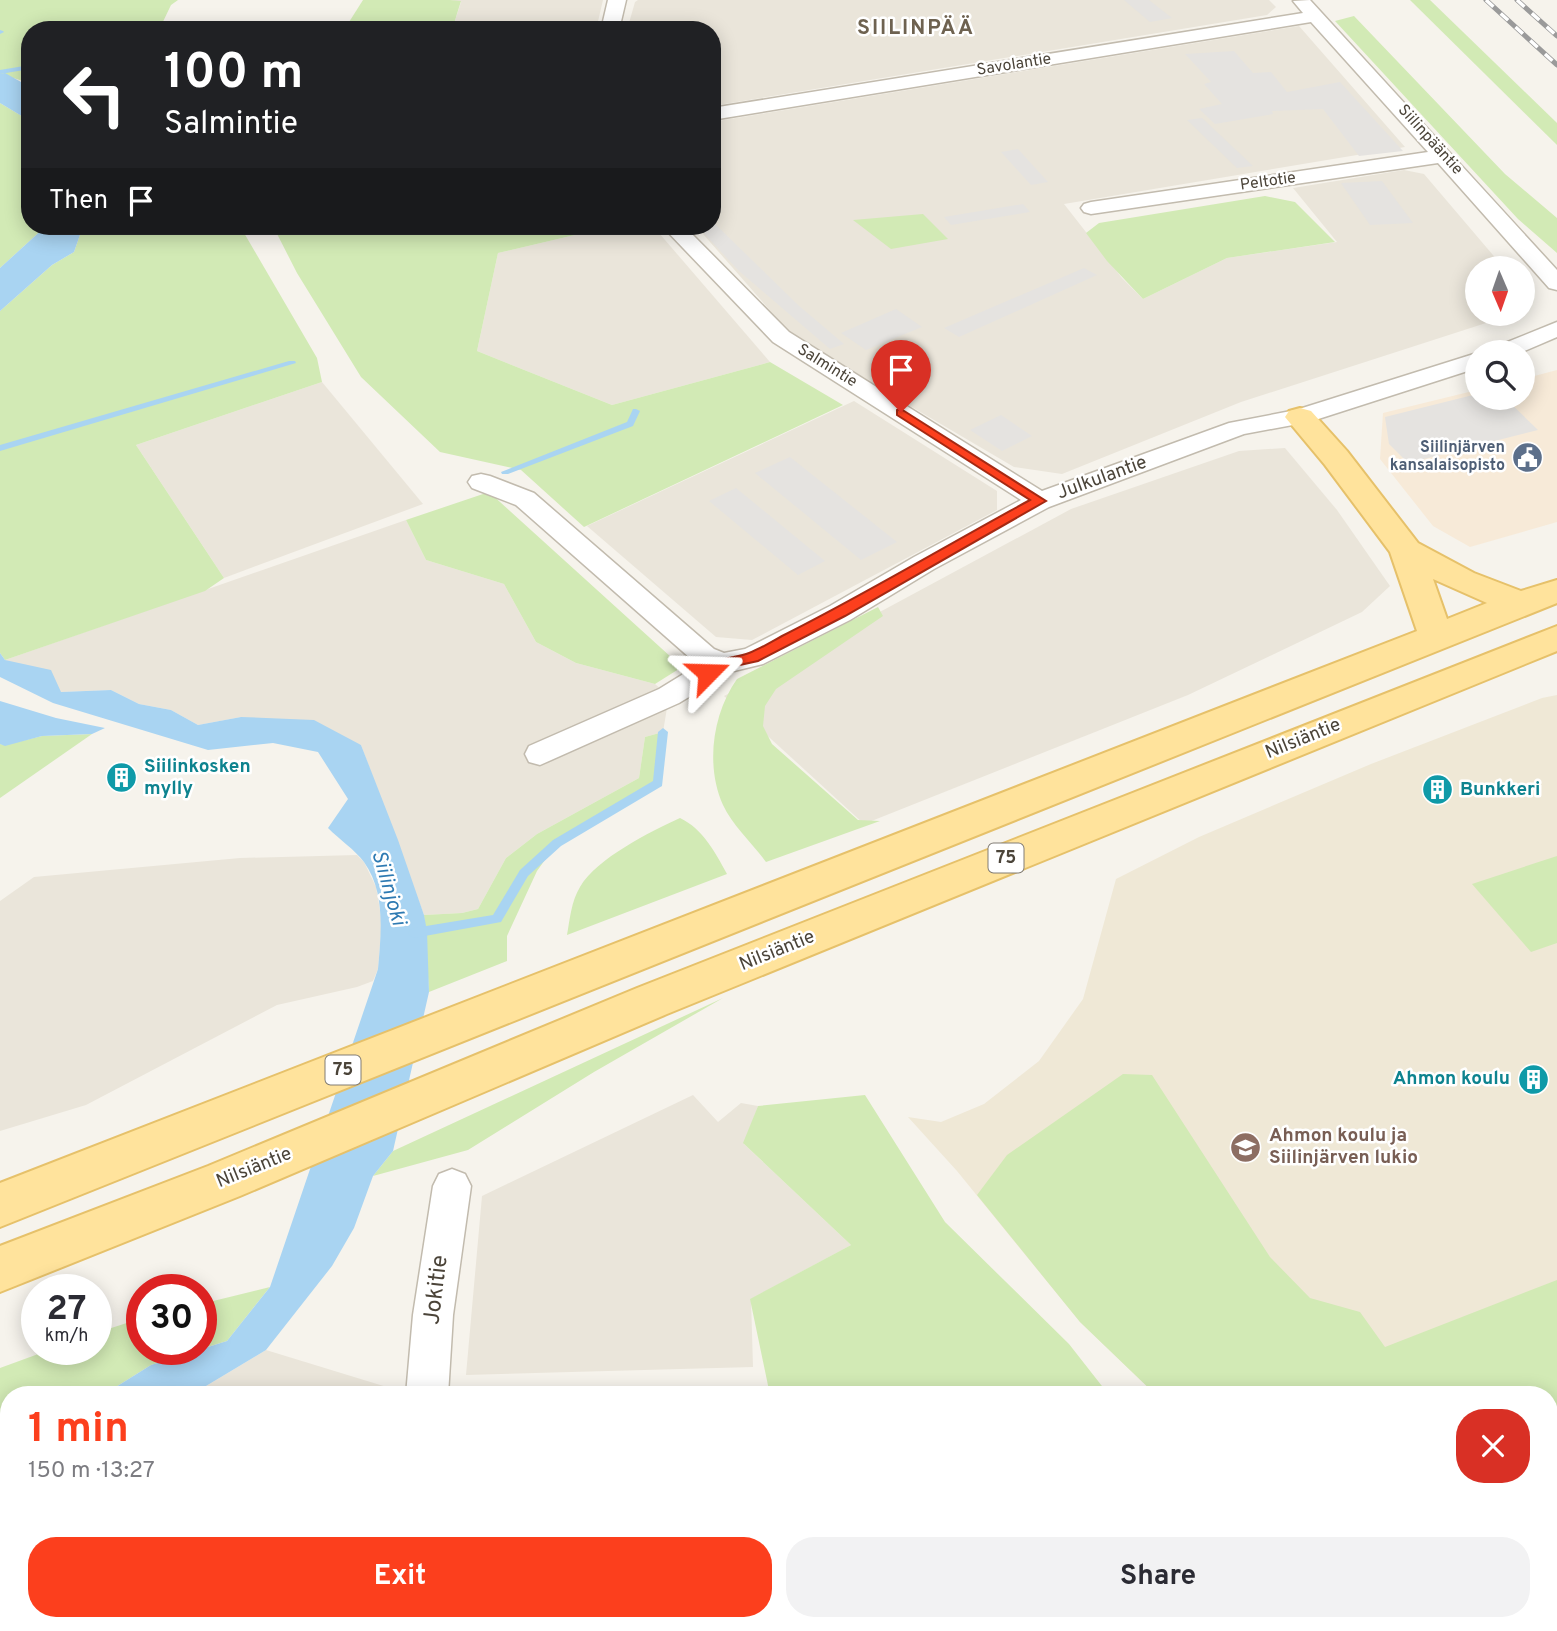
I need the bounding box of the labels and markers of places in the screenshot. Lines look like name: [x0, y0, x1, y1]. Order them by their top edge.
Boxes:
pin: [871, 340, 931, 412]
place label: Siilinjärven kansalaisopisto: [1390, 438, 1505, 476]
public building icon: Siilinjärven kansalaisopisto: [1511, 440, 1545, 474]
place label: Siilinkosken mylly: [144, 755, 251, 801]
building icon: Siilinkosken mylly: [104, 761, 138, 795]
building icon: Bunkkeri: [1420, 773, 1454, 807]
place label: Bunkkeri: [1460, 778, 1540, 802]
building icon: Ahmon koulu: [1516, 1062, 1550, 1096]
place label: Ahmon koulu: [1393, 1067, 1510, 1091]
place label: Ahmon koulu ja Siilinjärven lukio: [1269, 1124, 1418, 1170]
school or university icon: Ahmon koulu ja Siilinjärven lukio: [1229, 1130, 1263, 1164]

